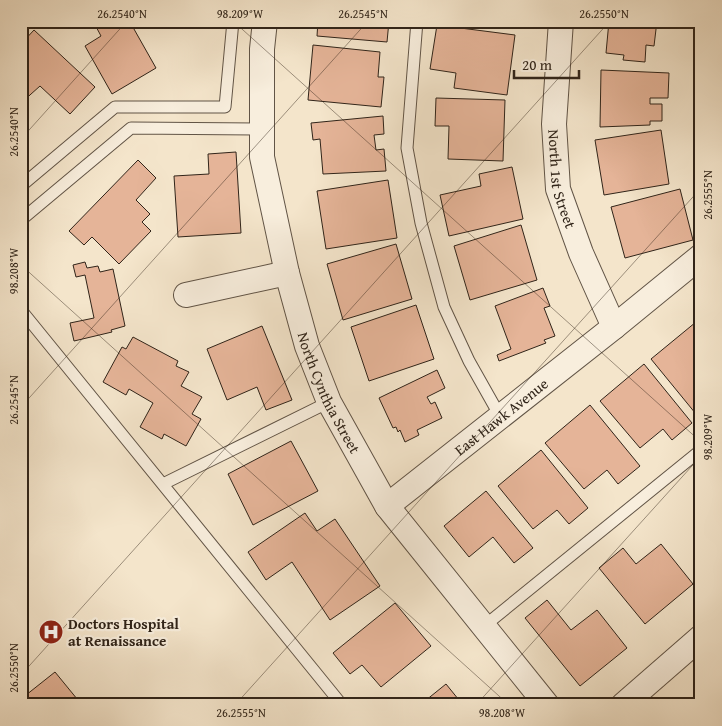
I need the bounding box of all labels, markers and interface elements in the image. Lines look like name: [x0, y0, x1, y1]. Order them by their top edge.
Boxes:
text: 26.2540°N: [97, 5, 147, 22]
text: 98.209°W: [217, 5, 264, 22]
text: 26.2545°N: [338, 5, 388, 22]
text: 26.2550°N: [579, 5, 629, 22]
scale bar: [514, 48, 580, 80]
text: 20 m: [522, 54, 553, 75]
text: 26.2540°N: [5, 107, 22, 157]
street label: North 1st Street: [544, 129, 582, 232]
text: 26.2555°N: [699, 170, 716, 220]
text: 98.208°W: [5, 247, 22, 294]
street label: North Cynthia Street: [293, 330, 366, 457]
street label: East Hawk Avenue: [450, 373, 552, 460]
text: 26.2545°N: [5, 375, 22, 425]
text: 98.209°W: [699, 413, 716, 460]
place label: Doctors Hospital at Renaissance: [68, 613, 179, 651]
hospital icon: Doctors Hospital at Renaissance: [38, 619, 64, 645]
text: 26.2550°N: [5, 643, 22, 693]
text: 26.2555°N: [216, 704, 266, 721]
text: 98.208°W: [479, 704, 526, 721]

